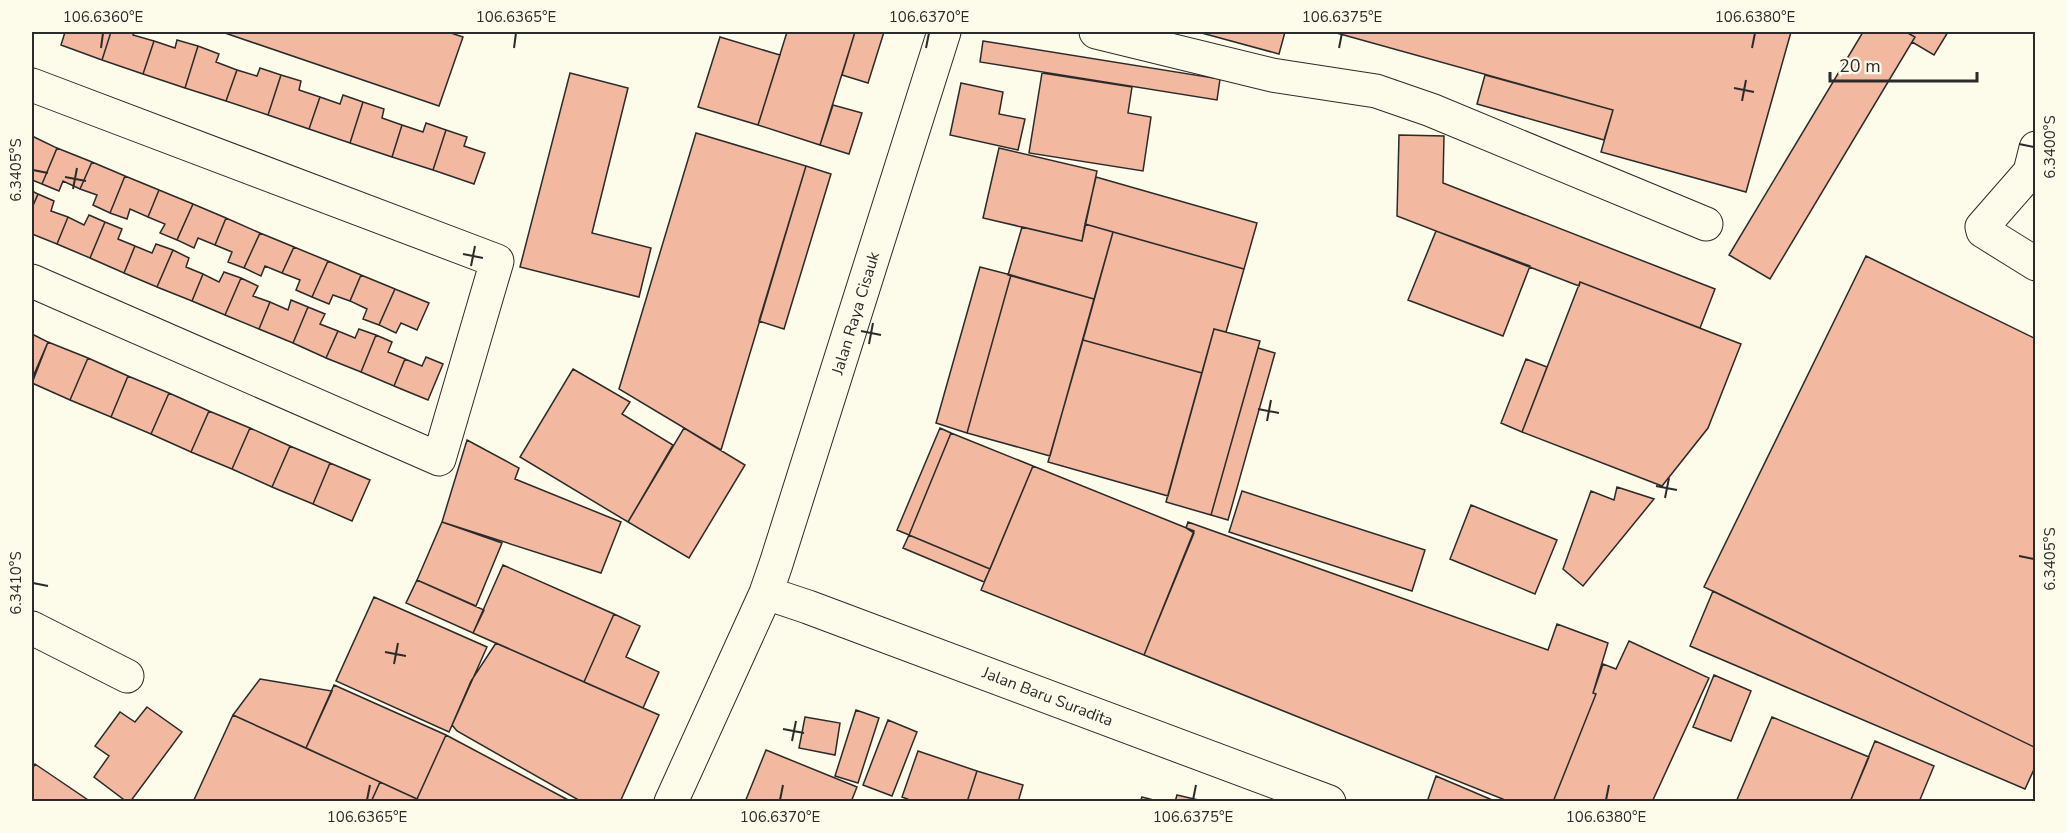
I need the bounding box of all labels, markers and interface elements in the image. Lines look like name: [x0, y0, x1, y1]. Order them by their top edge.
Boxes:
text: 106.6360°E: [63, 7, 143, 27]
text: 106.6365°E: [476, 7, 556, 27]
text: 106.6370°E: [889, 7, 969, 27]
text: 106.6375°E: [1302, 7, 1382, 27]
text: 106.6380°E: [1715, 7, 1795, 27]
scale bar: [1830, 45, 1977, 83]
text: 20 m: [1839, 54, 1881, 78]
text: 6.3400°S: [2040, 115, 2060, 179]
text: 6.3405°S: [6, 138, 26, 202]
street label: Jalan Raya Cisauk: [827, 248, 885, 378]
text: 6.3405°S: [2040, 527, 2060, 591]
text: 6.3410°S: [6, 551, 26, 615]
street label: Jalan Baru Suradita: [978, 662, 1116, 732]
text: 106.6365°E: [327, 807, 407, 827]
text: 106.6370°E: [740, 807, 820, 827]
text: 106.6375°E: [1153, 807, 1233, 827]
text: 106.6380°E: [1566, 807, 1646, 827]

